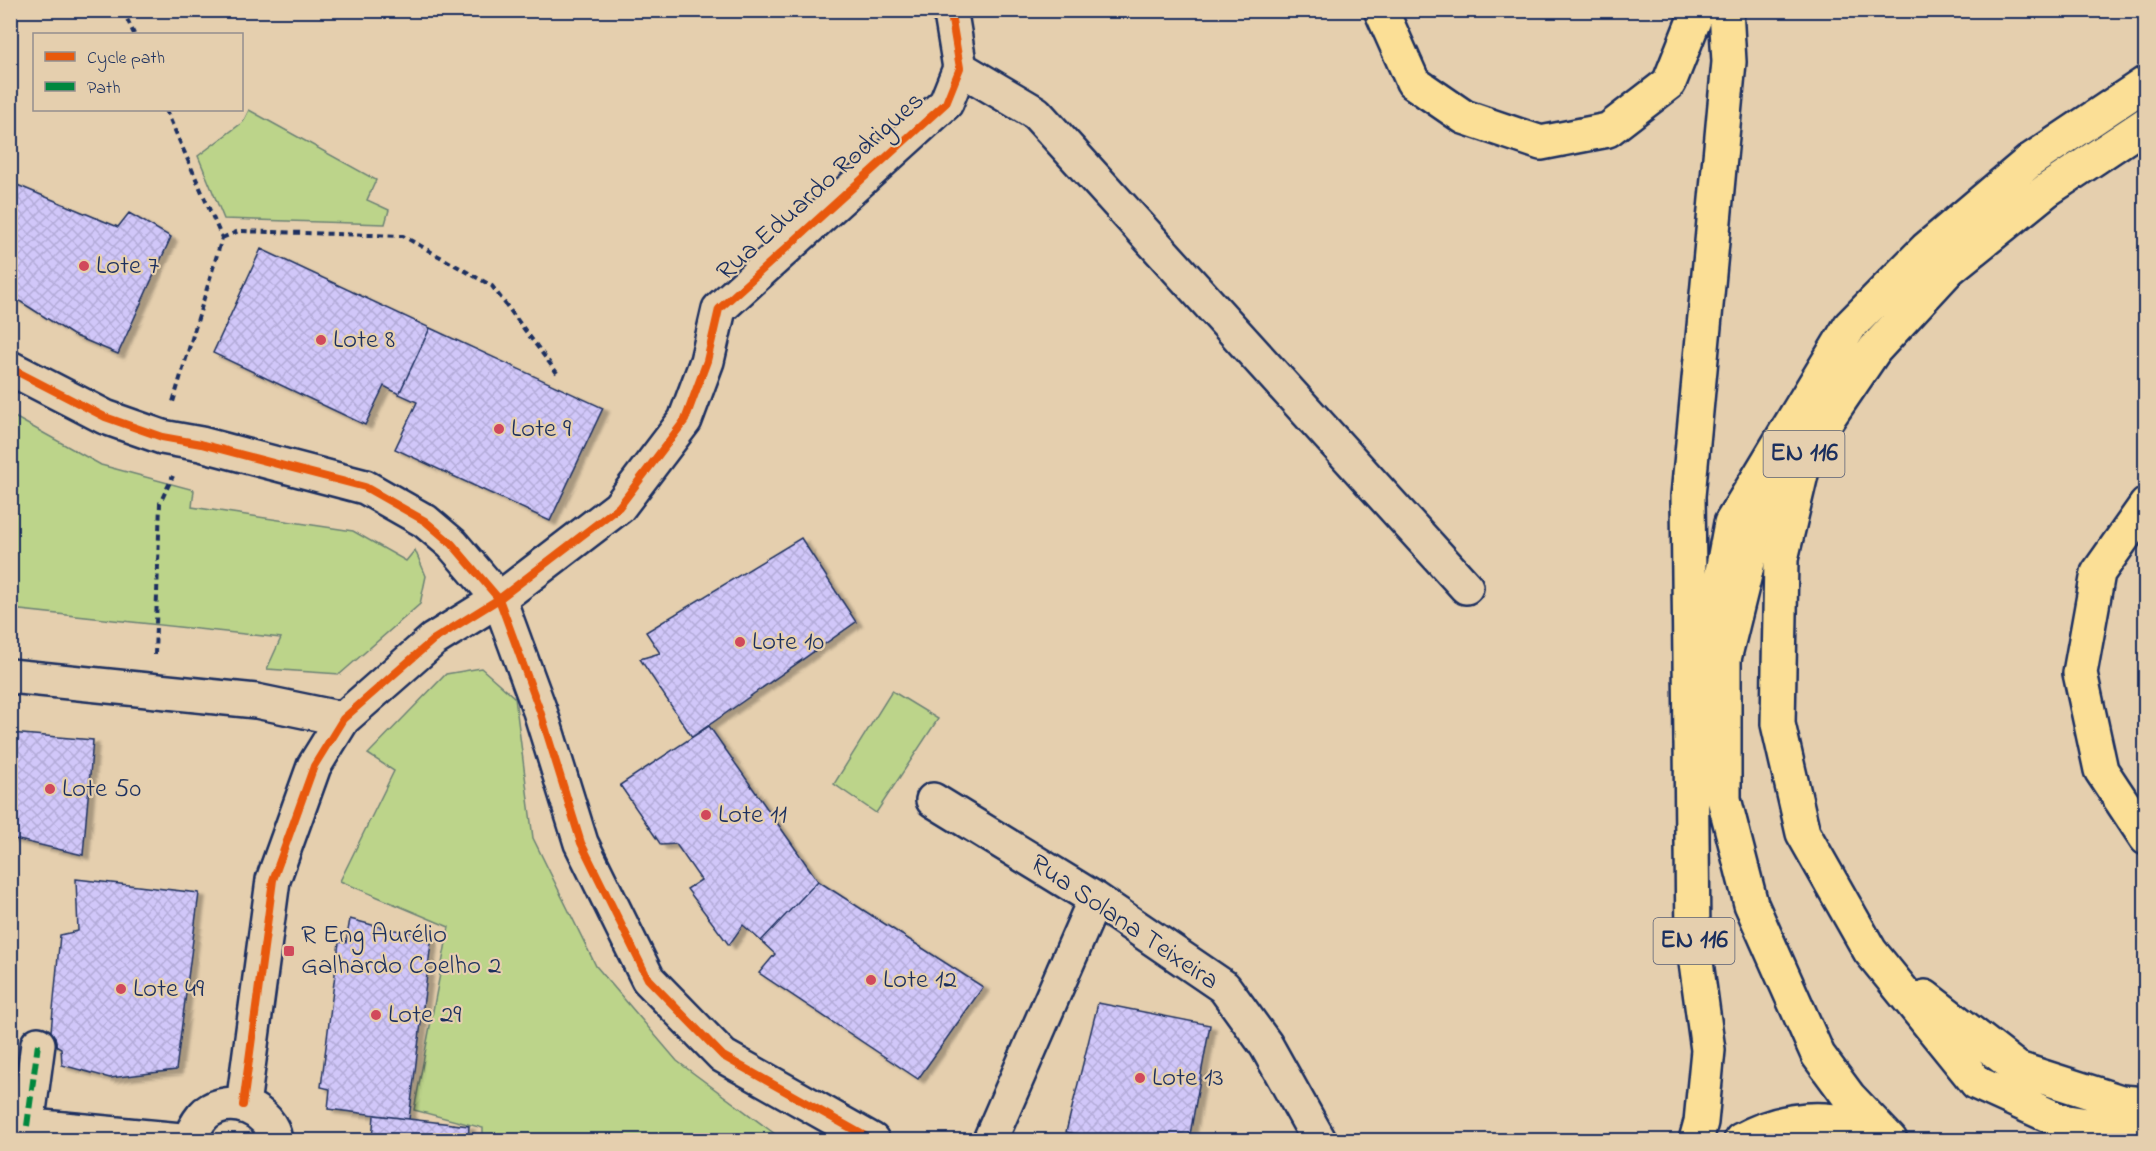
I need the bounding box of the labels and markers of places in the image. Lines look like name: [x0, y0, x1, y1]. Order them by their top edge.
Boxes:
place label: Lote 7: [96, 247, 159, 286]
marker: Lote 7: [77, 259, 91, 273]
place label: Lote 8: [333, 321, 395, 360]
marker: Lote 8: [314, 333, 328, 347]
place label: Lote 9: [511, 410, 571, 449]
marker: Lote 9: [492, 422, 506, 436]
place label: Lote 10: [752, 623, 824, 662]
marker: Lote 10: [733, 635, 747, 649]
place label: Lote 50: [62, 770, 141, 809]
marker: Lote 50: [43, 782, 57, 796]
place label: Lote 11: [718, 796, 787, 835]
marker: Lote 11: [699, 808, 713, 822]
place label: R Eng Aurélio Galhardo Coelho 2: [301, 916, 501, 986]
marker: R Eng Aurélio Galhardo Coelho 2: [282, 944, 296, 958]
place label: Lote 12: [883, 961, 957, 1000]
place label: Lote 49: [133, 970, 204, 1009]
marker: Lote 12: [864, 973, 878, 987]
marker: Lote 49: [114, 982, 128, 996]
place label: Lote 29: [388, 996, 462, 1035]
marker: Lote 29: [369, 1008, 383, 1022]
place label: Lote 13: [1152, 1059, 1224, 1098]
marker: Lote 13: [1133, 1071, 1147, 1085]

